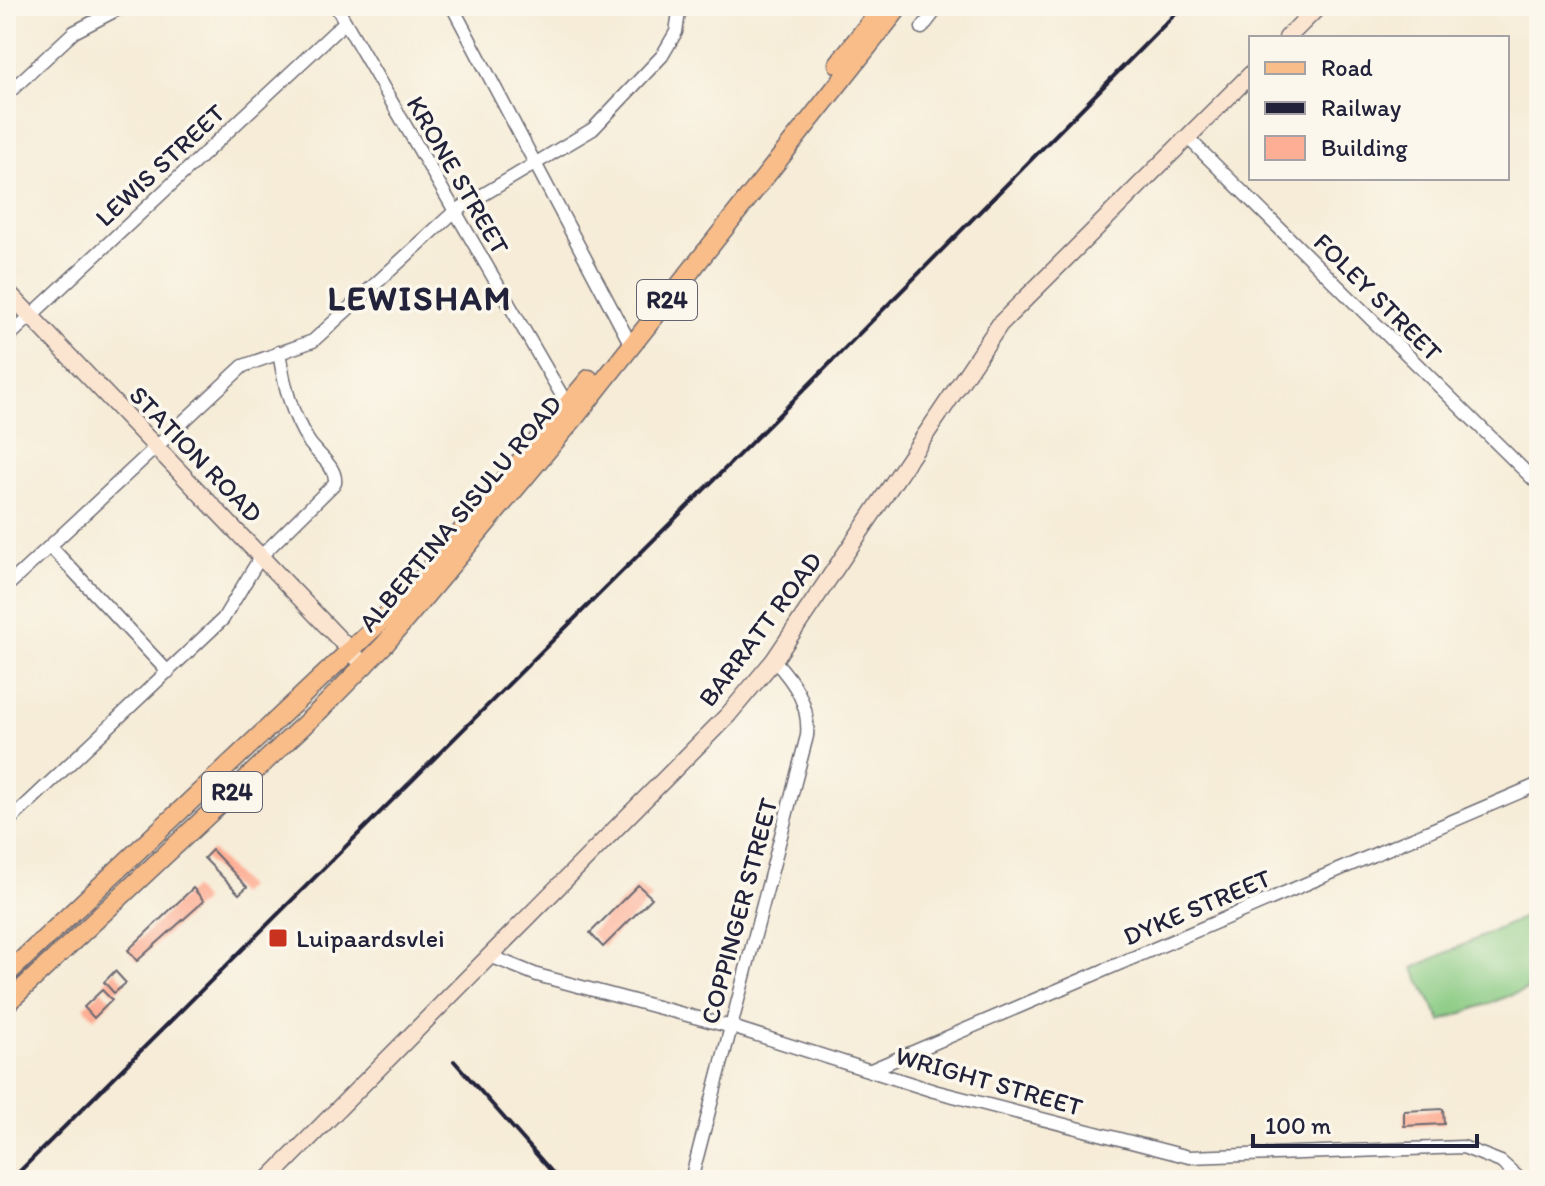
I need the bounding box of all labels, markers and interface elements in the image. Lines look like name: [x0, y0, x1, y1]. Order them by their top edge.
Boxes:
legend: [1249, 36, 1509, 180]
text: Road: [1321, 53, 1373, 82]
street label: KRONE STREET: [400, 90, 517, 260]
text: Railway: [1321, 93, 1402, 122]
street label: LEWIS STREET: [89, 97, 232, 233]
text: Building: [1321, 133, 1408, 162]
street label: FOLEY STREET: [1307, 226, 1449, 368]
district label: LEWISHAM: [328, 278, 512, 319]
road number: R24: [637, 280, 697, 320]
street label: STATION ROAD: [123, 379, 269, 529]
street label: ALBERTINA SISULU ROAD: [352, 388, 568, 638]
street label: BARRATT ROAD: [691, 545, 829, 713]
road number: R24: [202, 772, 262, 812]
street label: COPPINGER STREET: [693, 794, 785, 1028]
street label: DYKE STREET: [1118, 861, 1276, 953]
place label: Luipaardsvlei: [296, 922, 445, 954]
marker: Luipaardsvlei: [267, 927, 289, 949]
street label: WRIGHT STREET: [892, 1039, 1087, 1123]
scale bar: [1253, 1098, 1477, 1148]
text: 100 m: [1265, 1111, 1331, 1140]

